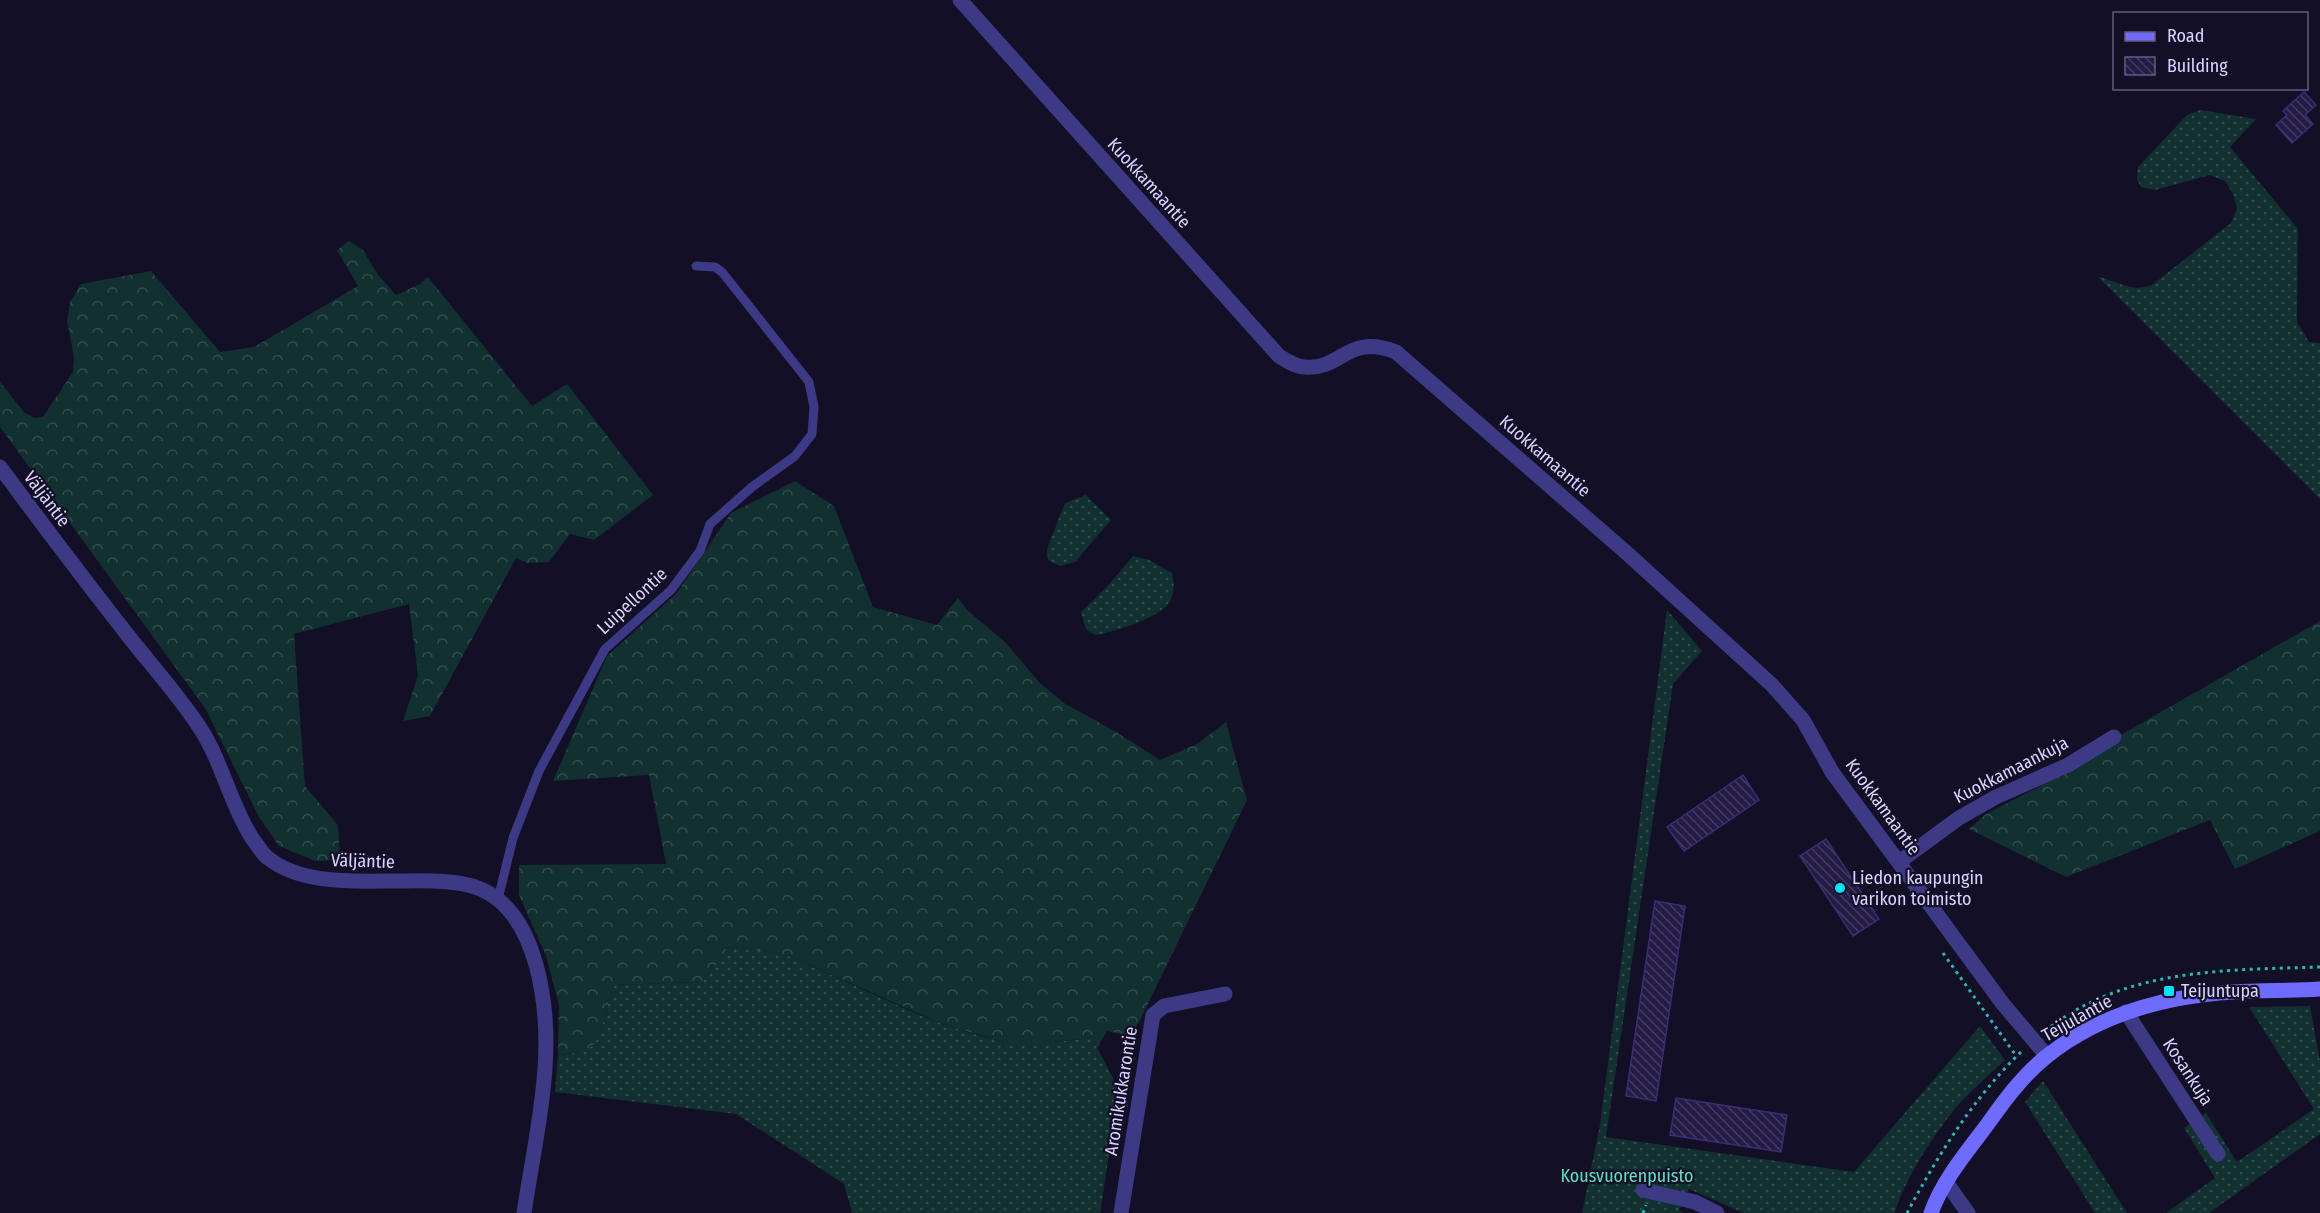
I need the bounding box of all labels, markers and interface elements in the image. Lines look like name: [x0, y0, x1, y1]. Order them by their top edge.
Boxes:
legend: [2113, 12, 2308, 90]
text: Road: [2167, 25, 2204, 47]
text: Building: [2167, 55, 2228, 77]
street label: Kuokkamaantie: [1103, 133, 1195, 233]
street label: Kuokkamaantie: [1495, 410, 1595, 502]
street label: Väljäntie: [19, 467, 75, 531]
street label: Luipellontie: [592, 563, 672, 639]
street label: Kuokkamaankuja: [1950, 732, 2072, 808]
street label: Kuokkamaantie: [1841, 755, 1925, 860]
street label: Väljäntie: [331, 849, 395, 873]
place label: Liedon kaupungin varikon toimisto: [1852, 867, 1984, 910]
marker: Liedon kaupungin varikon toimisto: [1833, 881, 1847, 895]
place label: Teijuntupa: [2181, 980, 2259, 1002]
marker: Teijuntupa: [2162, 984, 2176, 998]
street label: Teijulantie: [2038, 990, 2116, 1046]
street label: Aromikukkarontie: [1100, 1025, 1142, 1157]
street label: Kosankuja: [2158, 1034, 2218, 1110]
park label: Kousvuorenpuisto: [1561, 1165, 1693, 1187]

